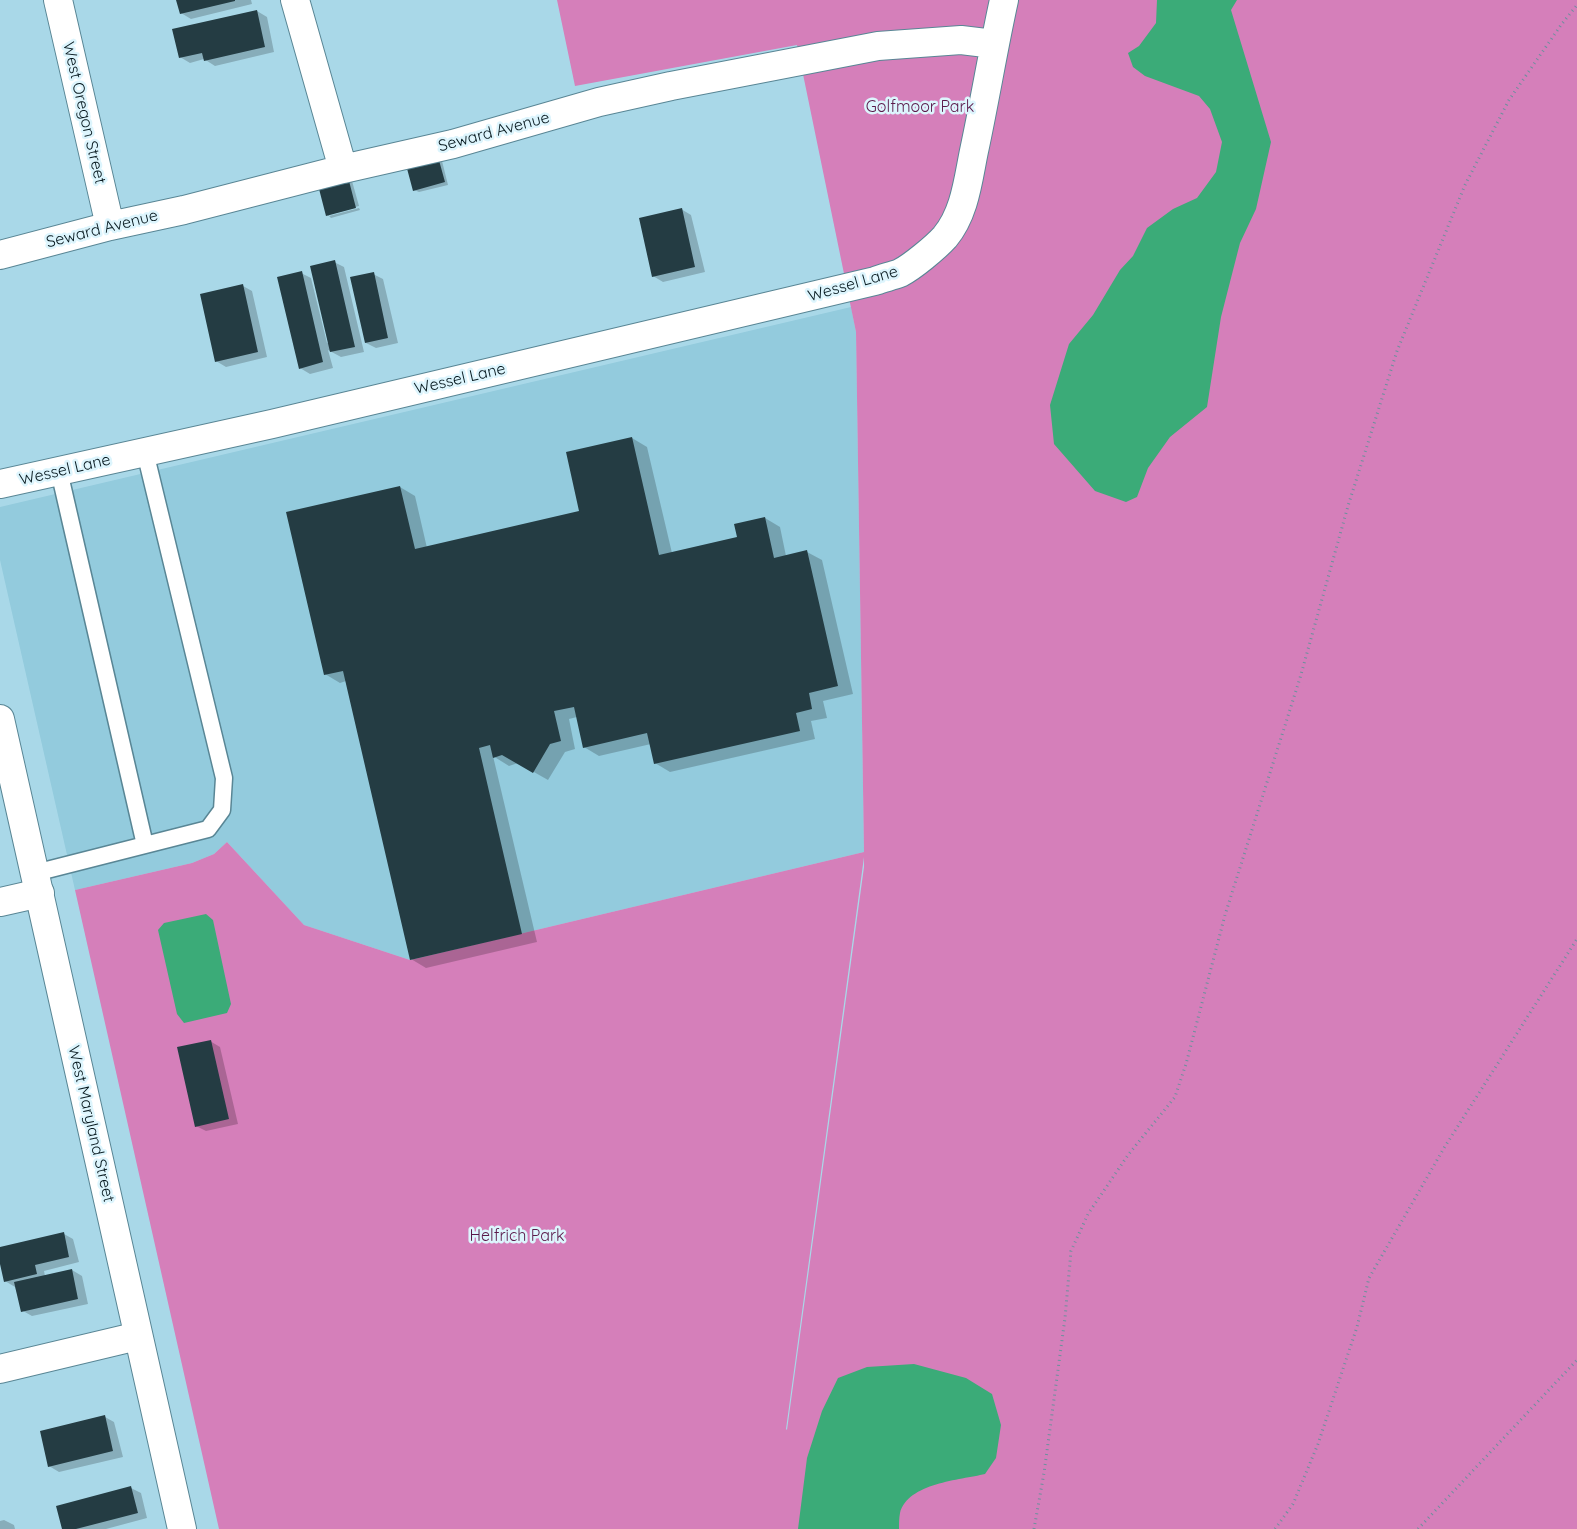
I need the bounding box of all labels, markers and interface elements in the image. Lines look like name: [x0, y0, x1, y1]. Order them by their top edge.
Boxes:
street label: West Oregon Street: [58, 40, 110, 186]
park label: Golfmoor Park: [866, 97, 974, 117]
street label: Seward Avenue: [436, 108, 552, 156]
street label: Seward Avenue: [44, 206, 160, 252]
street label: Wessel Lane: [806, 262, 900, 306]
street label: Wessel Lane: [413, 359, 507, 399]
street label: Wessel Lane: [18, 450, 112, 490]
street label: West Maryland Street: [64, 1044, 118, 1204]
park label: Helfrich Park: [469, 1226, 565, 1246]

